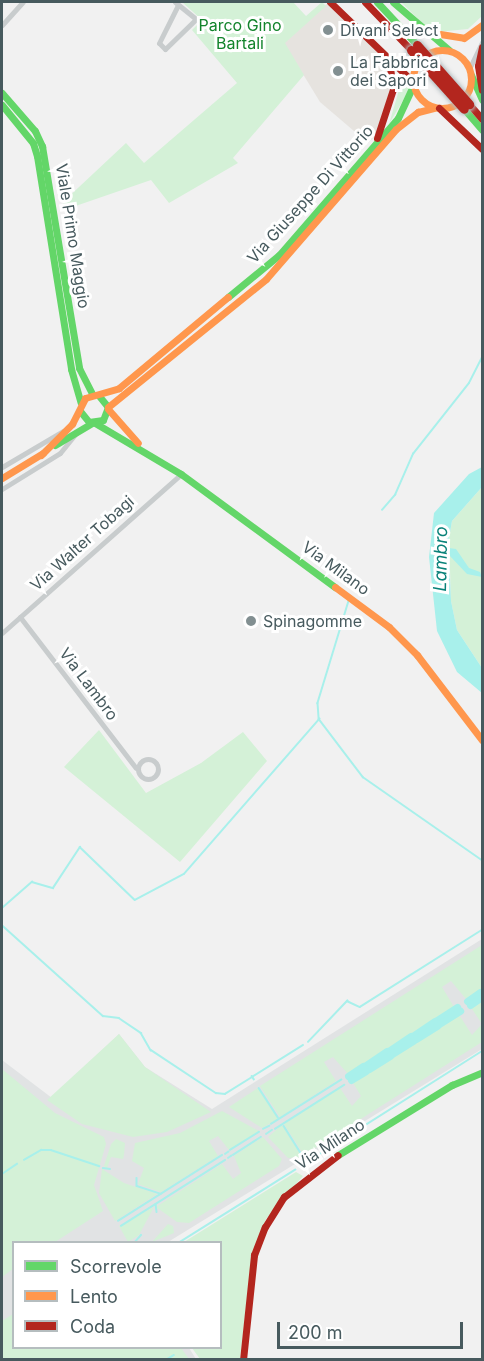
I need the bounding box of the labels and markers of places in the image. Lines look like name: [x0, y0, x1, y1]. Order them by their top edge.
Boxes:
place label: Divani Select: [340, 20, 438, 40]
marker: Divani Select: [321, 23, 335, 37]
place label: La Fabbrica dei Sapori: [350, 52, 439, 90]
marker: La Fabbrica dei Sapori: [331, 64, 345, 78]
place label: Spinagomme: [263, 611, 362, 631]
marker: Spinagomme: [244, 614, 258, 628]

